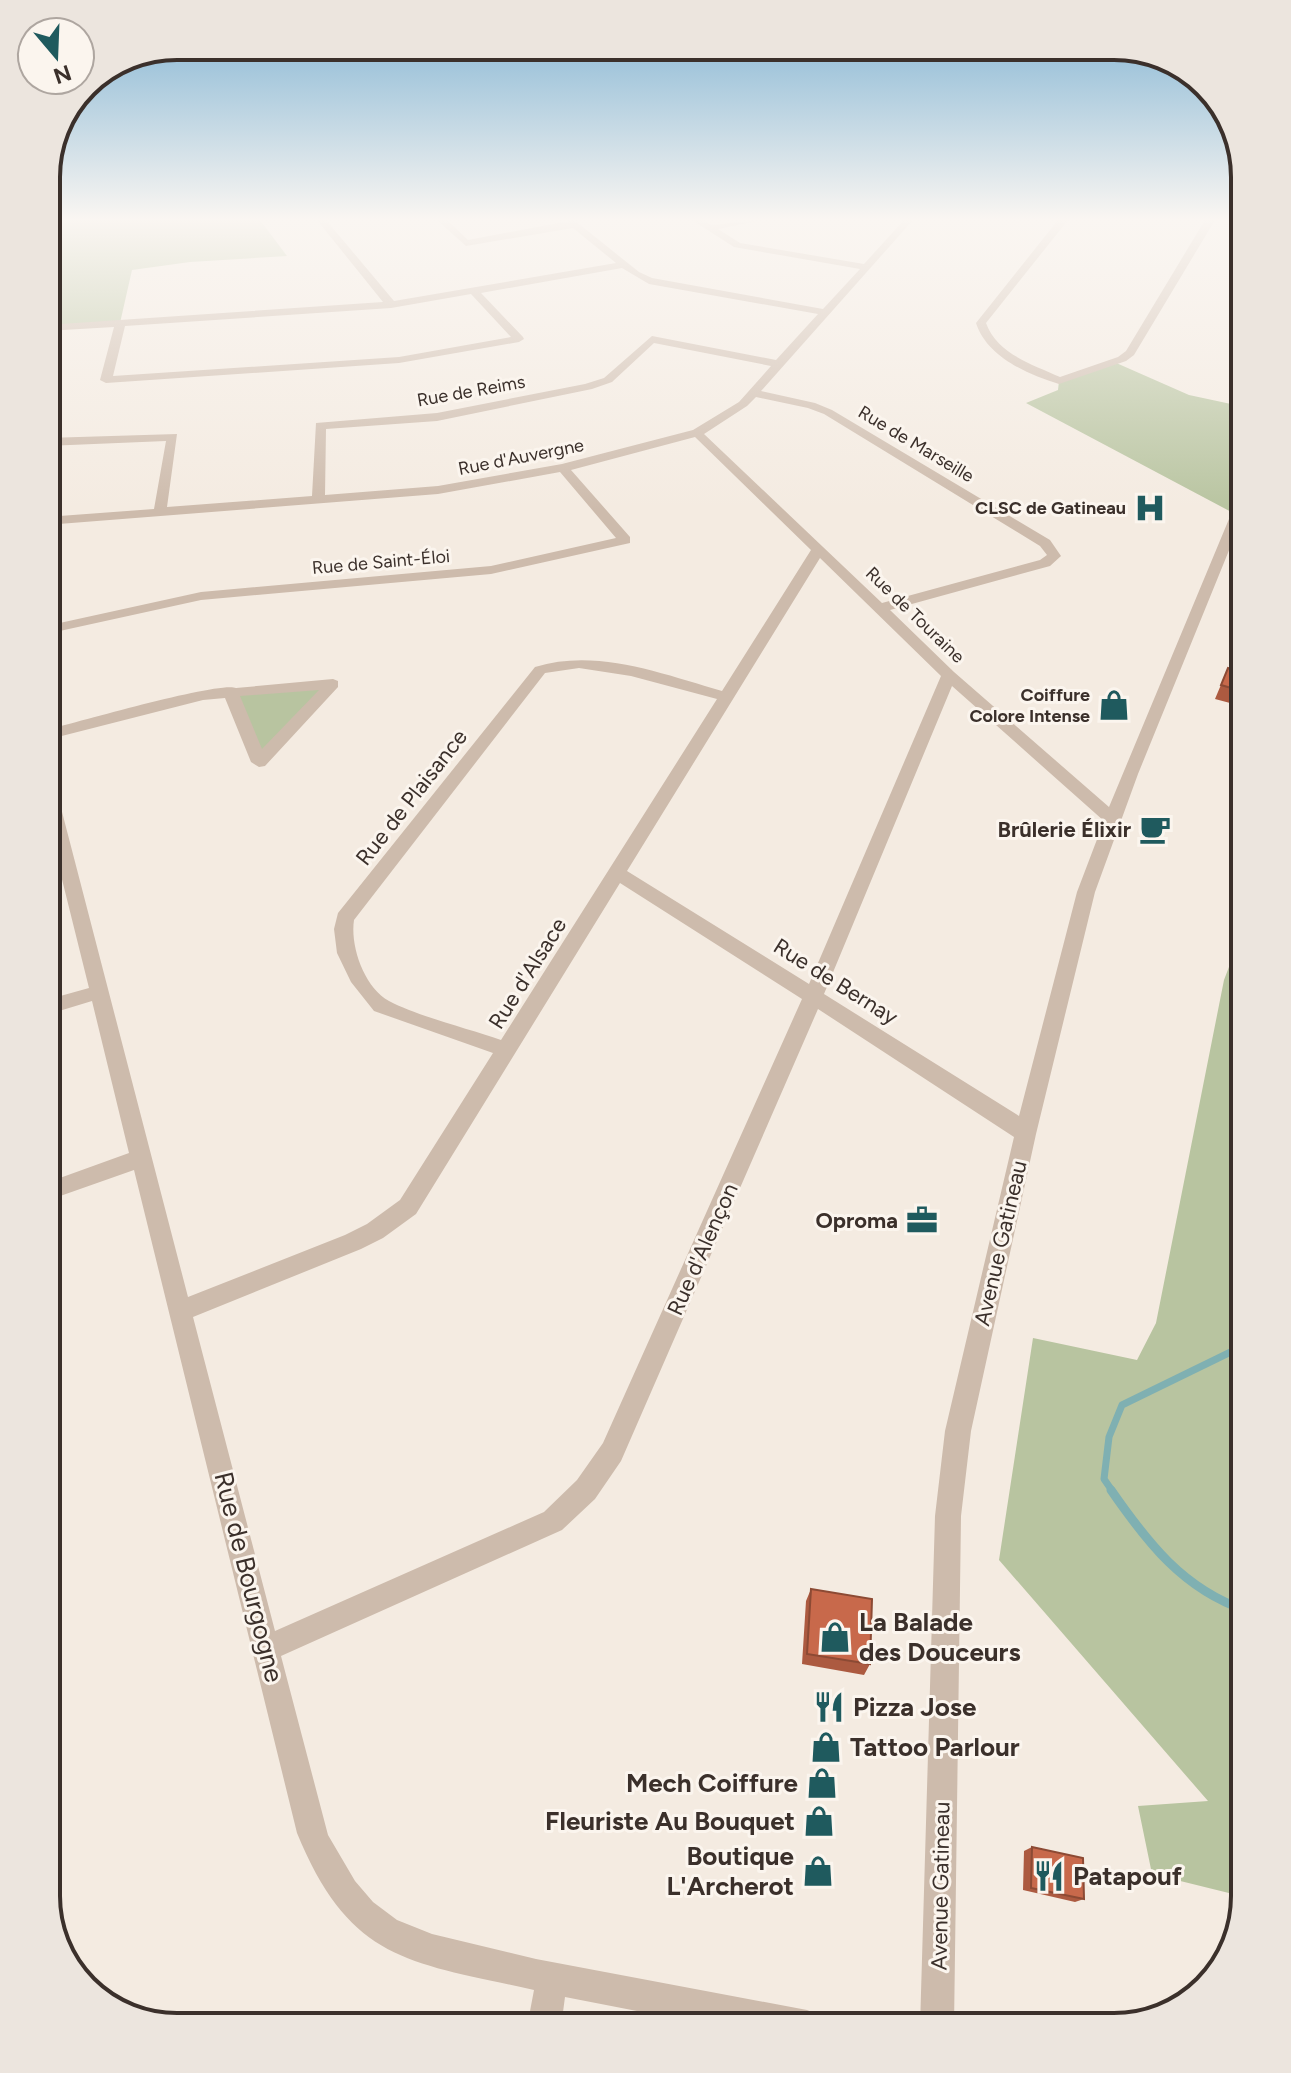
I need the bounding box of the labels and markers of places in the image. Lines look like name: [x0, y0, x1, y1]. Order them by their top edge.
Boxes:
hospital icon: CLSC de Gatineau: [1133, 491, 1167, 525]
place label: CLSC de Gatineau: [975, 497, 1126, 519]
place label: Coiffure Colore Intense: [969, 684, 1090, 727]
shop icon: Coiffure Colore Intense: [1097, 688, 1131, 722]
cafe icon: Brûlerie Élixir: [1138, 812, 1172, 846]
place label: Brûlerie Élixir: [998, 816, 1132, 843]
office icon: Oproma: [905, 1203, 939, 1237]
place label: Oproma: [815, 1207, 898, 1234]
place label: La Balade des Douceurs: [859, 1606, 1021, 1668]
shop icon: La Balade des Douceurs: [818, 1620, 852, 1654]
restaurant icon: Pizza Jose: [812, 1690, 846, 1724]
place label: Pizza Jose: [853, 1691, 976, 1723]
shop icon: Tattoo Parlour: [809, 1730, 843, 1764]
place label: Tattoo Parlour: [850, 1731, 1020, 1763]
shop icon: Mech Coiffure: [805, 1766, 839, 1800]
place label: Mech Coiffure: [626, 1767, 798, 1799]
shop icon: Fleuriste Au Bouquet: [802, 1804, 836, 1838]
place label: Fleuriste Au Bouquet: [545, 1805, 795, 1837]
place label: Boutique L'Archerot: [666, 1840, 794, 1902]
shop icon: Boutique L'Archerot: [801, 1854, 835, 1888]
restaurant icon: Patapouf: [1032, 1859, 1066, 1893]
place label: Patapouf: [1073, 1860, 1183, 1892]

